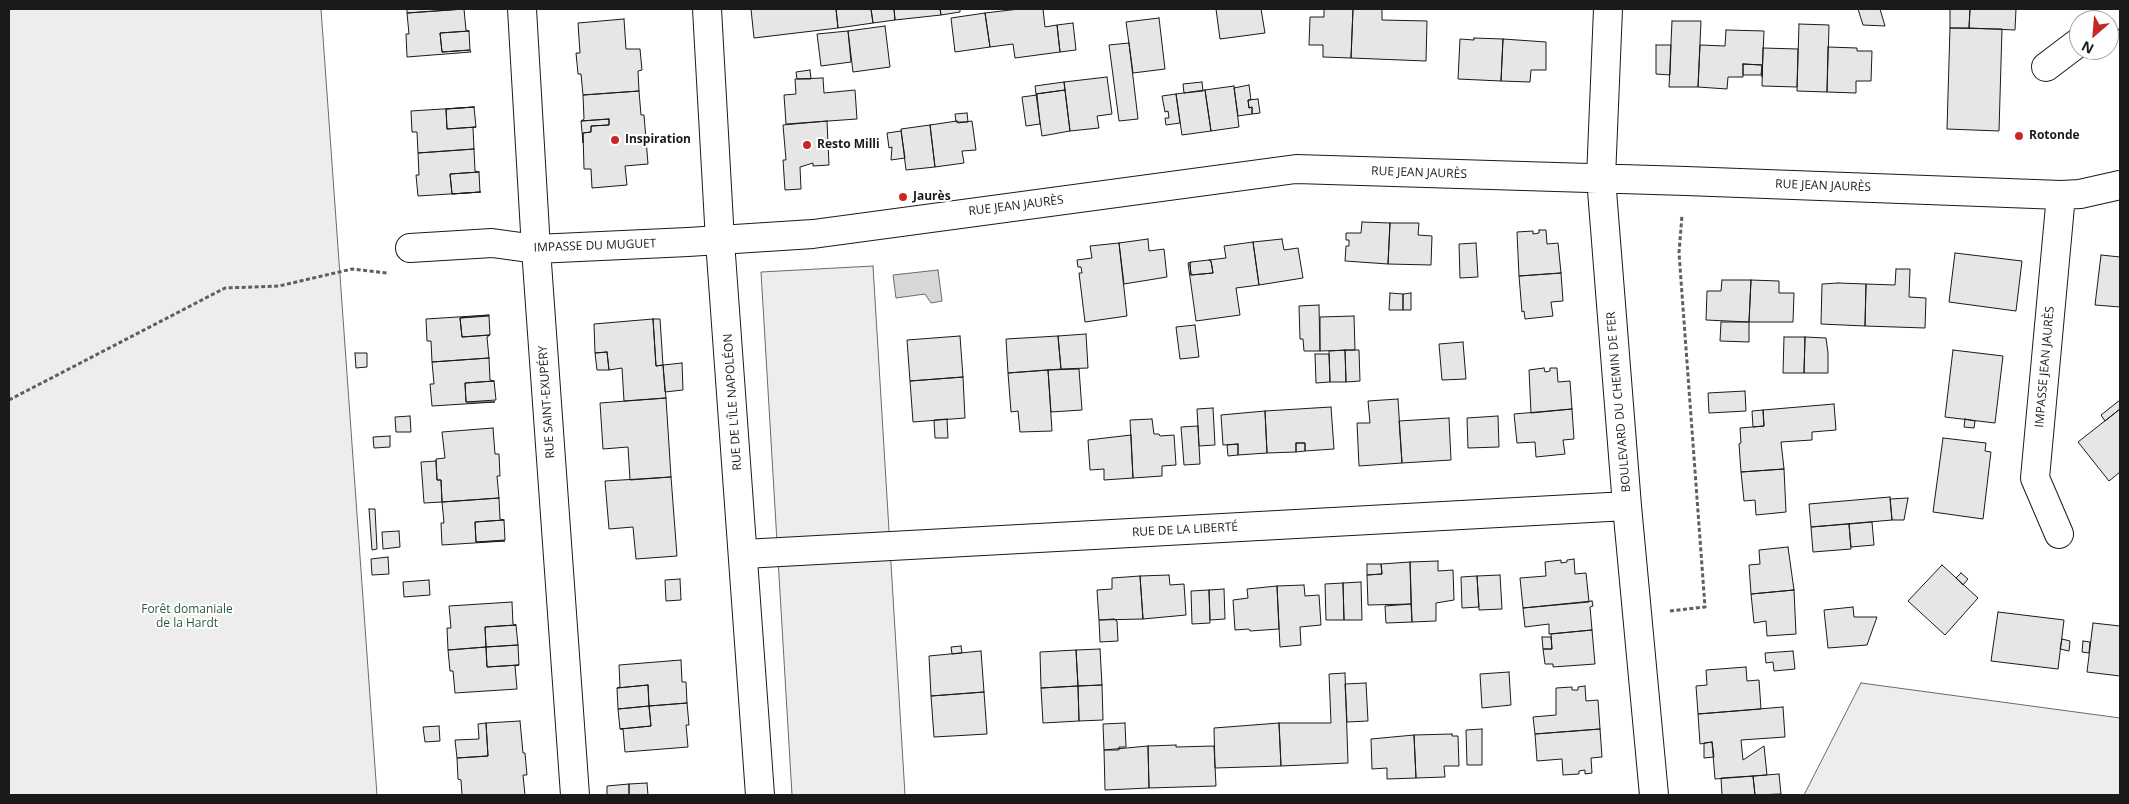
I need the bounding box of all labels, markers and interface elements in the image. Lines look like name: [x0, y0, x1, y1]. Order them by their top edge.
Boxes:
north arrow: [2069, 10, 2119, 60]
text: N: [2078, 37, 2097, 59]
place label: Rotonde: [2029, 129, 2080, 143]
marker: Rotonde: [2013, 130, 2025, 142]
place label: Inspiration: [625, 133, 691, 147]
marker: Inspiration: [609, 134, 621, 146]
place label: Resto Milli: [817, 138, 880, 152]
marker: Resto Milli: [801, 139, 813, 151]
street label: RUE JEAN JAURÈS: [1371, 164, 1467, 182]
street label: RUE JEAN JAURÈS: [1775, 177, 1871, 195]
place label: Jaurès: [913, 190, 951, 204]
marker: Jaurès: [897, 191, 909, 203]
street label: RUE JEAN JAURÈS: [968, 193, 1064, 219]
street label: IMPASSE DU MUGUET: [533, 237, 657, 255]
street label: IMPASSE JEAN JAURÈS: [2033, 306, 2057, 428]
street label: BOULEVARD DU CHEMIN DE FER: [1604, 311, 1634, 493]
street label: RUE DE L'ÎLE NAPOLÉON: [721, 333, 745, 471]
street label: RUE SAINT-EXUPÉRY: [536, 345, 558, 459]
street label: RUE DE LA LIBERTÉ: [1132, 520, 1238, 540]
park label: Forêt domaniale de la Hardt: [141, 603, 233, 631]

